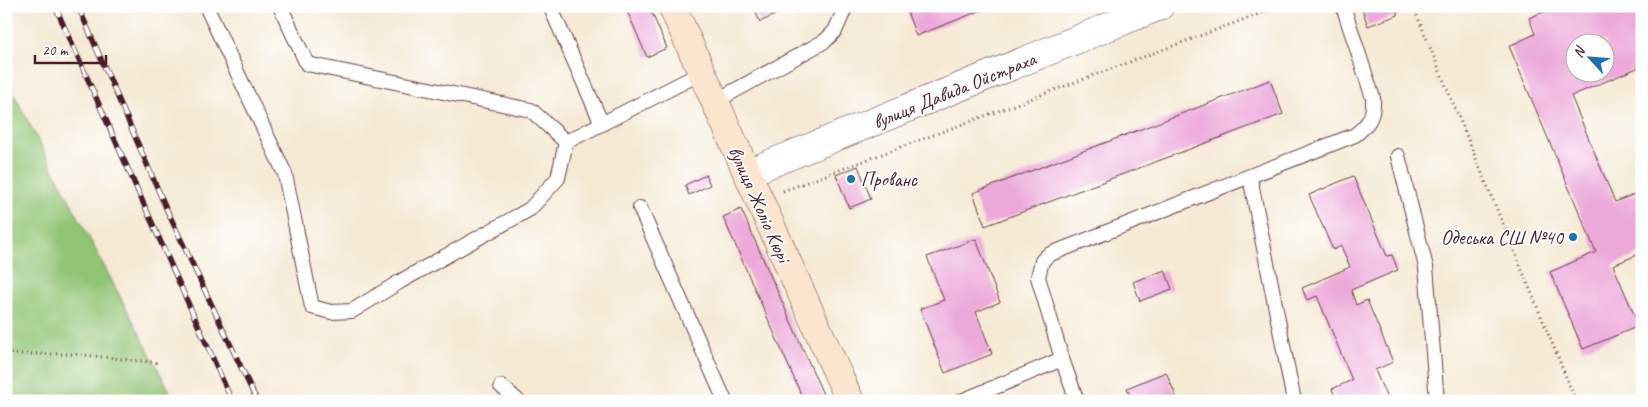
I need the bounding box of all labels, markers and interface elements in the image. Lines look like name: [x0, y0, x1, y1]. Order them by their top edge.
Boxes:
scale bar: [35, 32, 106, 64]
north arrow: [1566, 32, 1616, 82]
text: 20 m: [42, 41, 69, 60]
text: N: [1569, 43, 1589, 60]
street label: вулиця Давида Ойстраха: [869, 46, 1041, 135]
street label: вулиця Жоліо Кюрі: [723, 142, 797, 268]
place label: Прованс: [861, 167, 918, 192]
marker: Прованс: [845, 173, 857, 185]
place label: Одеська СШ №40: [1441, 225, 1565, 250]
marker: Одеська СШ №40: [1567, 231, 1579, 243]

